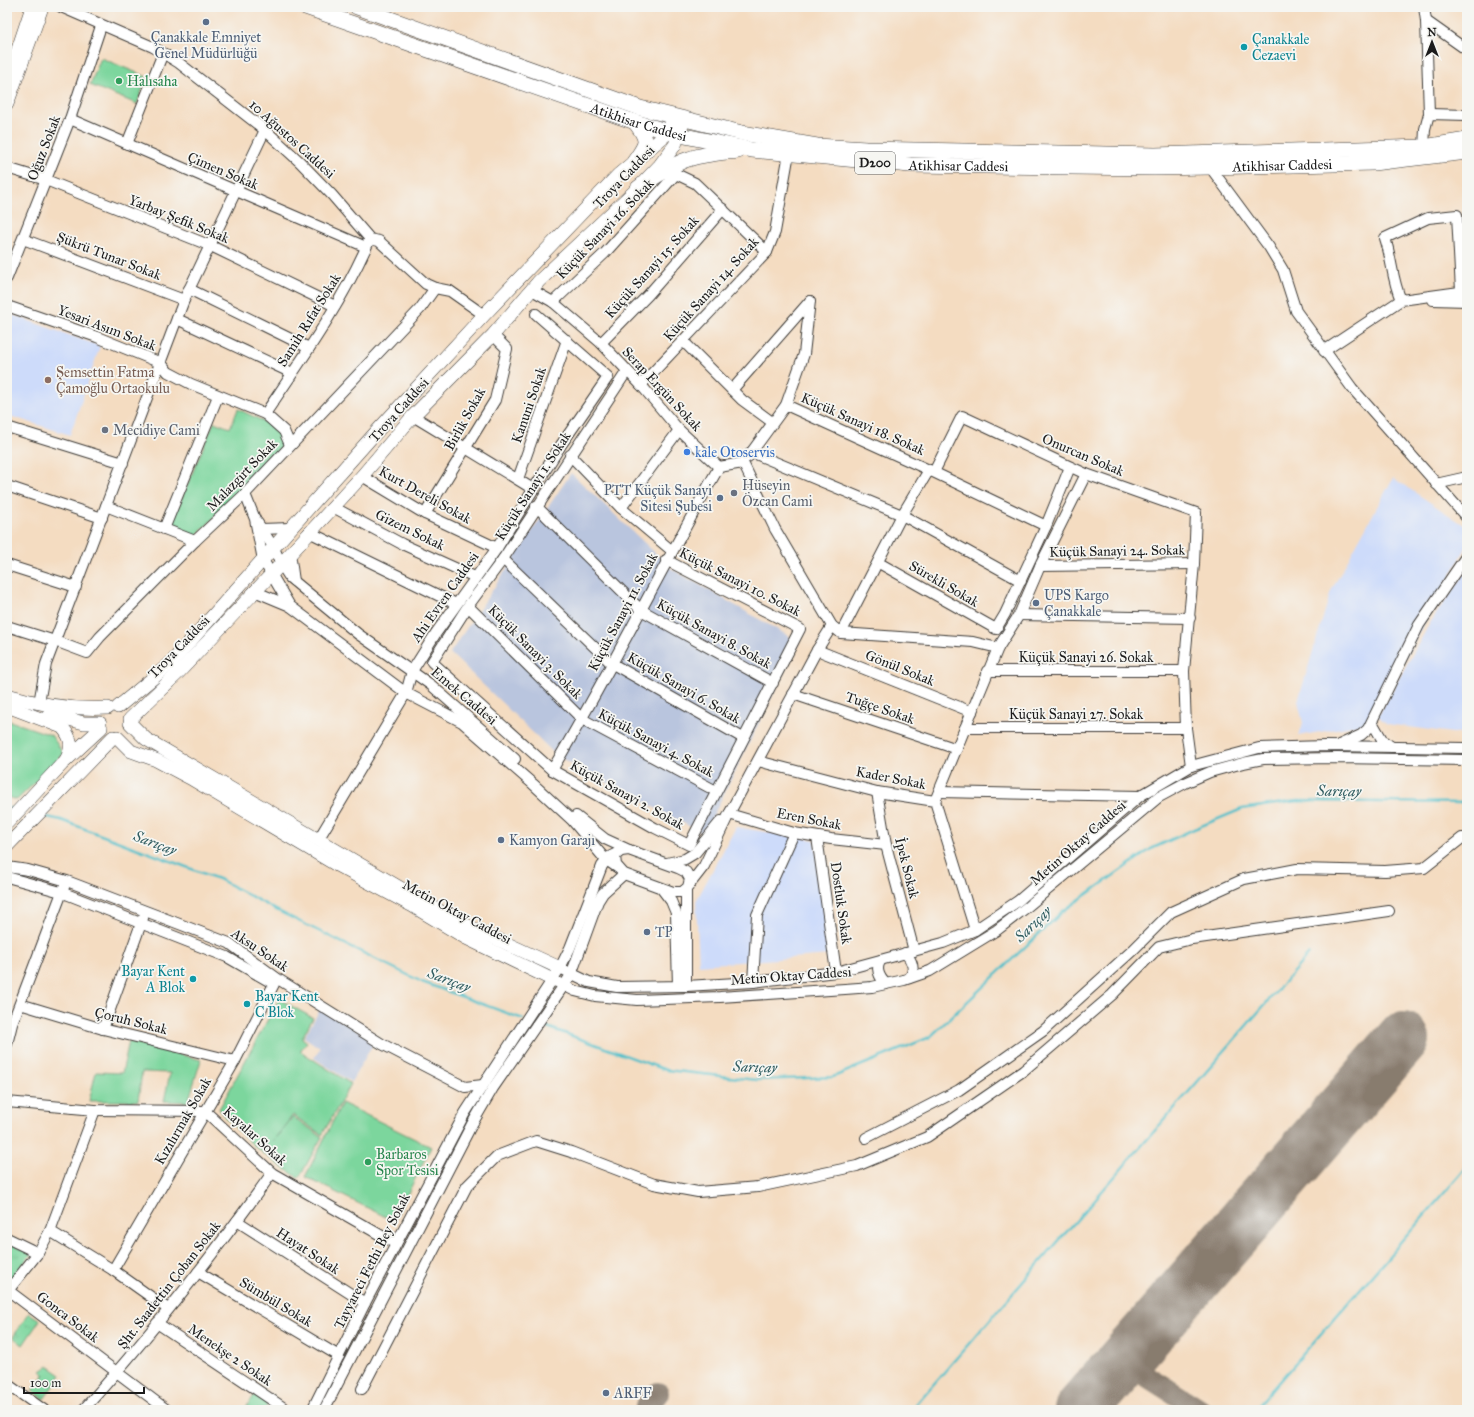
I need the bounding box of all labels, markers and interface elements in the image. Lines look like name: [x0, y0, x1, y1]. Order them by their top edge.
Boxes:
marker: Çanakkale Emniyet Genel Müdürlüğü: [201, 17, 211, 27]
north arrow: [1412, 22, 1452, 62]
text: N: [1427, 26, 1437, 39]
place label: Çanakkale Emniyet Genel Müdürlüğü: [151, 29, 261, 62]
place label: Çanakkale Cezaevi: [1252, 31, 1310, 64]
marker: Çanakkale Cezaevi: [1239, 42, 1249, 52]
place label: Halısaha: [127, 73, 177, 90]
marker: Halısaha: [114, 76, 124, 86]
street label: 10 Ağustos Caddesi: [246, 96, 339, 182]
street label: Atikhisar Caddesi: [587, 98, 688, 145]
street label: Oğuz Sokak: [24, 113, 64, 183]
street label: Troya Caddesi: [590, 142, 658, 212]
street label: Çimen Sokak: [185, 148, 262, 194]
road number: D200: [855, 152, 895, 174]
street label: Atikhisar Caddesi: [1231, 155, 1333, 175]
street label: Atikhisar Caddesi: [907, 156, 1009, 175]
street label: Küçük Sanayi 16. Sokak: [553, 175, 658, 283]
street label: Yarbay Şefik Sokak: [126, 191, 232, 247]
street label: Küçük Sanayi 15. Sokak: [601, 212, 703, 322]
street label: Şükrü Tunar Sokak: [54, 228, 164, 284]
street label: Küçük Sanayi 14. Sokak: [660, 233, 763, 345]
street label: Samih Rıfat Sokak: [274, 270, 345, 370]
street label: Yesari Asım Sokak: [55, 301, 159, 355]
street label: Serap Ergün Sokak: [619, 343, 706, 435]
place label: Şemsettin Fatma Çamoğlu Ortaokulu: [56, 364, 171, 397]
street label: Kanuni Sokak: [508, 364, 550, 445]
street label: Troya Caddesi: [366, 374, 433, 446]
marker: Şemsettin Fatma Çamoğlu Ortaokulu: [43, 375, 53, 385]
street label: Birlik Sokak: [441, 384, 490, 453]
street label: Küçük Sanayi 18. Sokak: [798, 389, 928, 459]
place label: Mecidiye Cami: [113, 422, 200, 439]
marker: Mecidiye Cami: [100, 425, 110, 435]
street label: Küçük Sanayi 1. Sokak: [491, 428, 575, 544]
street label: Onurcan Sokak: [1040, 430, 1127, 480]
street label: Malazgirt Sokak: [203, 435, 281, 515]
place label: kale Otoservis: [695, 444, 775, 461]
marker: kale Otoservis: [682, 447, 692, 457]
street label: Kurt Dereli Sokak: [376, 463, 475, 528]
place label: Hüseyin Özcan Cami: [742, 477, 813, 510]
place label: PTT Küçük Sanayi Sitesi Şubesi: [604, 482, 712, 515]
marker: Hüseyin Özcan Cami: [729, 488, 739, 498]
marker: PTT Küçük Sanayi Sitesi Şubesi: [715, 493, 725, 503]
street label: Gizem Sokak: [372, 506, 448, 554]
street label: Küçük Sanayi 24. Sokak: [1049, 541, 1186, 561]
street label: Küçük Sanayi 10. Sokak: [676, 544, 804, 620]
street label: Ahi Evren Caddesi: [407, 548, 483, 646]
street label: Küçük Sanayi 11. Sokak: [585, 549, 662, 674]
street label: Sürekli Sokak: [906, 557, 982, 611]
place label: UPS Kargo Çanakkale: [1044, 587, 1109, 620]
street label: Küçük Sanayi 8. Sokak: [654, 595, 775, 673]
marker: UPS Kargo Çanakkale: [1031, 598, 1041, 608]
street label: Küçük Sanayi 3. Sokak: [484, 601, 586, 703]
street label: Troya Caddesi: [145, 612, 213, 682]
street label: Gönül Sokak: [863, 646, 938, 690]
street label: Küçük Sanayi 6. Sokak: [624, 649, 744, 728]
street label: Küçük Sanayi 26. Sokak: [1019, 649, 1154, 666]
street label: Emek Caddesi: [427, 663, 501, 729]
street label: Tuğçe Sokak: [843, 688, 917, 728]
street label: Küçük Sanayi 4. Sokak: [595, 705, 717, 781]
street label: Küçük Sanayi 27. Sokak: [1009, 706, 1144, 723]
street label: Küçük Sanayi 2. Sokak: [567, 757, 687, 834]
street label: Kader Sokak: [855, 763, 928, 793]
water label: Sarıçay: [1316, 782, 1363, 800]
street label: Metin Oktay Caddesi: [1027, 797, 1129, 889]
street label: Eren Sokak: [775, 804, 843, 834]
water label: Sarıçay: [130, 826, 180, 860]
place label: Kamyon Garajı: [509, 832, 595, 849]
marker: Kamyon Garajı: [496, 835, 506, 845]
street label: İpek Sokak: [891, 835, 924, 901]
street label: Dostluk Sokak: [827, 861, 855, 946]
street label: Metin Oktay Caddesi: [400, 876, 515, 948]
water label: Sarıçay: [1010, 901, 1056, 947]
street label: Aksu Sokak: [227, 924, 292, 976]
place label: TP: [655, 924, 673, 941]
marker: TP: [642, 927, 652, 937]
place label: Bayar Kent A Blok: [121, 963, 185, 996]
water label: Sarıçay: [424, 963, 474, 997]
street label: Metin Oktay Caddesi: [730, 963, 852, 989]
marker: Bayar Kent A Blok: [188, 974, 198, 984]
place label: Bayar Kent C Blok: [255, 988, 319, 1021]
marker: Bayar Kent C Blok: [242, 999, 252, 1009]
street label: Çoruh Sokak: [93, 1004, 170, 1038]
water label: Sarıçay: [732, 1057, 779, 1077]
street label: Kızılırmak Sokak: [151, 1074, 215, 1168]
street label: Kayalar Sokak: [220, 1103, 291, 1169]
place label: Barbaros Spor Tesisi: [376, 1146, 439, 1179]
marker: Barbaros Spor Tesisi: [363, 1157, 373, 1167]
street label: Tayyareci Fethi Bey Sokak: [330, 1190, 414, 1332]
street label: Şht. Saadettin Çoban Sokak: [114, 1217, 225, 1352]
street label: Hayat Sokak: [273, 1224, 343, 1278]
street label: Sümbül Sokak: [236, 1274, 316, 1331]
street label: Gonca Sokak: [33, 1288, 103, 1346]
street label: Menekşe 2 Sokak: [185, 1321, 276, 1390]
scale bar: [24, 1369, 144, 1395]
text: 100 m: [30, 1376, 61, 1390]
place label: ARFF: [613, 1385, 652, 1402]
marker: ARFF: [601, 1388, 611, 1398]

